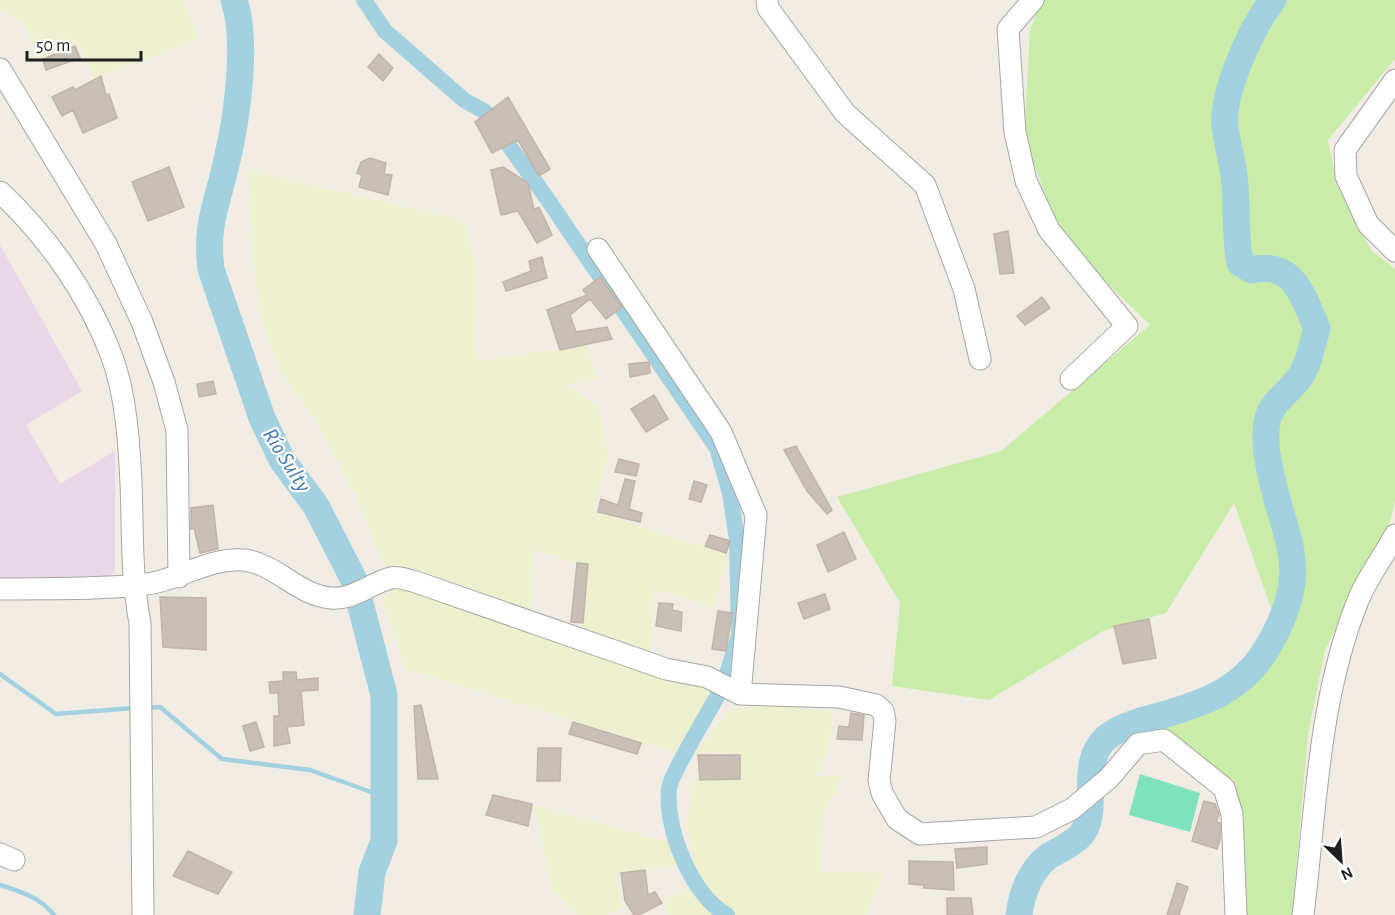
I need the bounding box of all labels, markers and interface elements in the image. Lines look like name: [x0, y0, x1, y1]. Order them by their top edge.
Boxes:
scale bar: [27, 24, 141, 62]
text: 50 m: [36, 37, 70, 55]
water label: Río Sulty: [259, 424, 315, 496]
north arrow: [1311, 831, 1371, 891]
text: N: [1338, 864, 1355, 883]

